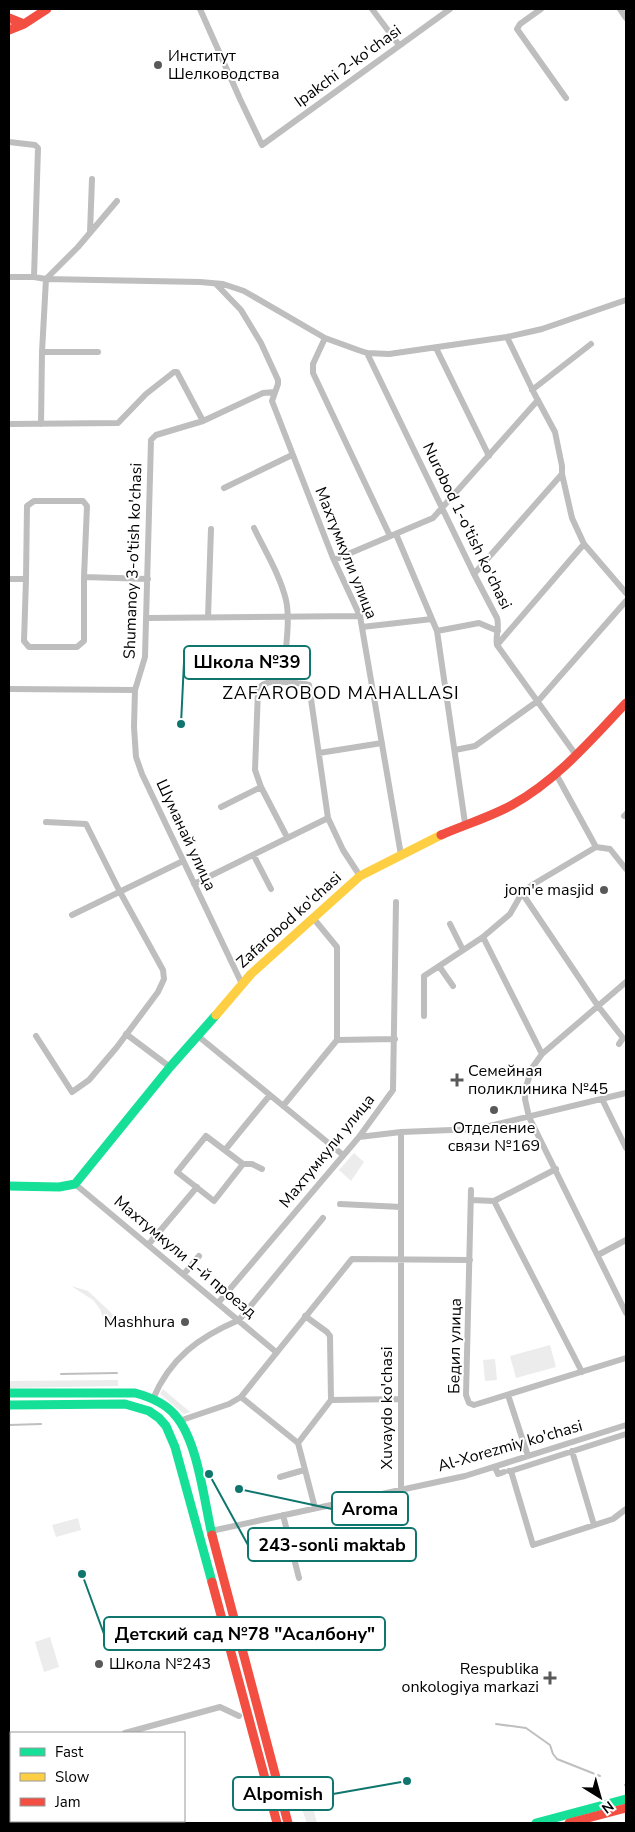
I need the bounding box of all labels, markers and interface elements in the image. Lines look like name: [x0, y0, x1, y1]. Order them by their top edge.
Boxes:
street label: Ipakchi 2-ko'chasi: [290, 20, 406, 112]
place label: Институт Шелководства: [168, 45, 280, 85]
marker: Институт Шелководства: [152, 59, 164, 71]
street label: Nurobod 1-o'tish ko'chasi: [417, 439, 517, 613]
street label: Shumanoy 3-o'tish ko'chasi: [119, 463, 147, 659]
street label: Махтумкули улица: [309, 484, 383, 622]
callout: Школа №39: [184, 646, 310, 679]
text: Школа №39: [194, 650, 300, 674]
district label: ZAFAROBOD MAHALLASI: [222, 681, 460, 705]
street label: Шуманай улица: [151, 776, 221, 894]
street label: Zafarobod ko'chasi: [232, 867, 346, 973]
place label: jom'e masjid: [504, 879, 594, 901]
marker: jom'e masjid: [598, 884, 610, 896]
place label: Семейная поликлиника №45: [468, 1060, 608, 1100]
marker: Семейная поликлиника №45: [450, 1073, 464, 1087]
street label: Махтумкули улица: [274, 1089, 380, 1213]
marker: Отделение связи №169: [488, 1104, 500, 1116]
place label: Отделение связи №169: [448, 1117, 540, 1157]
street label: Махтумкули 1-й проезд: [109, 1191, 261, 1324]
street label: Бедил улица: [443, 1298, 467, 1394]
place label: Mashhura: [104, 1311, 175, 1333]
marker: Mashhura: [179, 1316, 191, 1328]
street label: Xuvaydo ko'chasi: [376, 1347, 398, 1469]
street label: Al-Xorezmiy ko'chasi: [435, 1415, 585, 1477]
callout: Aroma: [332, 1492, 408, 1525]
text: Aroma: [342, 1497, 398, 1521]
callout: 243-sonli maktab: [248, 1528, 416, 1561]
text: 243-sonli maktab: [258, 1533, 406, 1557]
callout: Детский сад №78 "Асалбону": [104, 1617, 385, 1650]
text: Детский сад №78 "Асалбону": [115, 1622, 375, 1646]
place label: Школа №243: [109, 1653, 211, 1675]
marker: Школа №243: [93, 1658, 105, 1670]
place label: Respublika onkologiya markazi: [402, 1658, 539, 1698]
marker: Respublika onkologiya markazi: [543, 1671, 557, 1685]
legend: [10, 1732, 185, 1822]
text: Fast: [55, 1742, 84, 1762]
text: Slow: [55, 1767, 90, 1787]
north arrow: [575, 1772, 625, 1822]
callout: Alpomish: [233, 1777, 333, 1810]
text: Alpomish: [243, 1782, 323, 1806]
text: Jam: [54, 1792, 81, 1812]
text: N: [598, 1796, 617, 1818]

